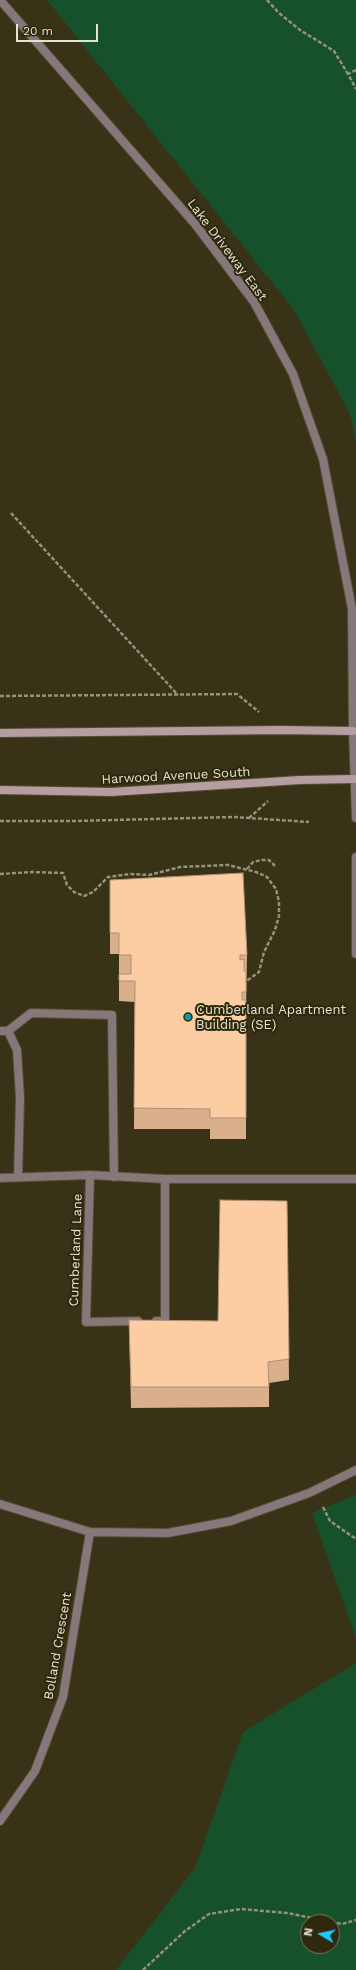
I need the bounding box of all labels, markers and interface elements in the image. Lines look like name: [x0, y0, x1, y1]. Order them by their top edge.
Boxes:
scale bar: [18, 16, 100, 42]
text: 20 m: [23, 24, 53, 38]
street label: Lake Driveway East: [184, 196, 270, 304]
street label: Harwood Avenue South: [101, 764, 251, 788]
place label: Cumberland Apartment Building (SE): [196, 1002, 346, 1033]
marker: Cumberland Apartment Building (SE): [183, 1012, 193, 1022]
street label: Cumberland Lane: [66, 1193, 86, 1307]
street label: Bolland Crescent: [41, 1591, 75, 1701]
north arrow: [300, 1914, 340, 1954]
text: N: [302, 1927, 316, 1937]

